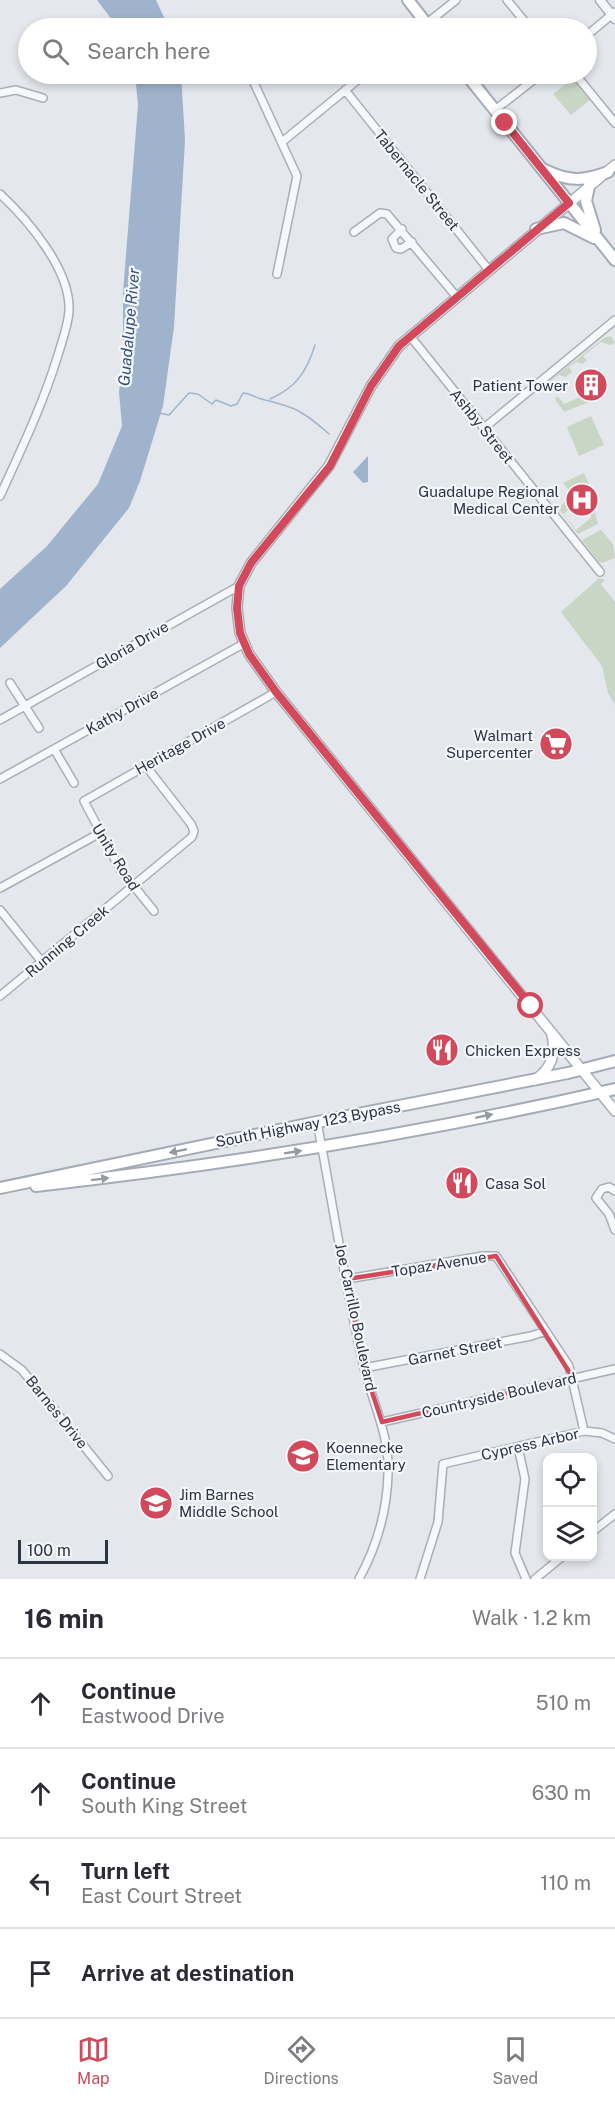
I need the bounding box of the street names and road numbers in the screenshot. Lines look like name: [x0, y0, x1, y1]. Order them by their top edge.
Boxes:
street label: Tabernacle Street: [371, 126, 463, 234]
street label: Ashby Street: [447, 385, 517, 467]
street label: Gloria Drive: [93, 617, 171, 673]
street label: Kathy Drive: [83, 684, 161, 738]
street label: Heritage Drive: [132, 714, 228, 778]
street label: Unity Road: [89, 820, 143, 894]
street label: Running Creek: [22, 901, 112, 981]
street label: South Highway 123 Bypass: [214, 1098, 402, 1150]
street label: Joe Carrillo Boulevard: [332, 1241, 380, 1393]
street label: Topaz Avenue: [390, 1248, 488, 1280]
street label: Garnet Street: [407, 1334, 504, 1368]
street label: Countryside Boulevard: [420, 1369, 578, 1421]
street label: Barnes Drive: [23, 1372, 91, 1452]
street label: Cypress Arbor: [479, 1424, 581, 1464]

